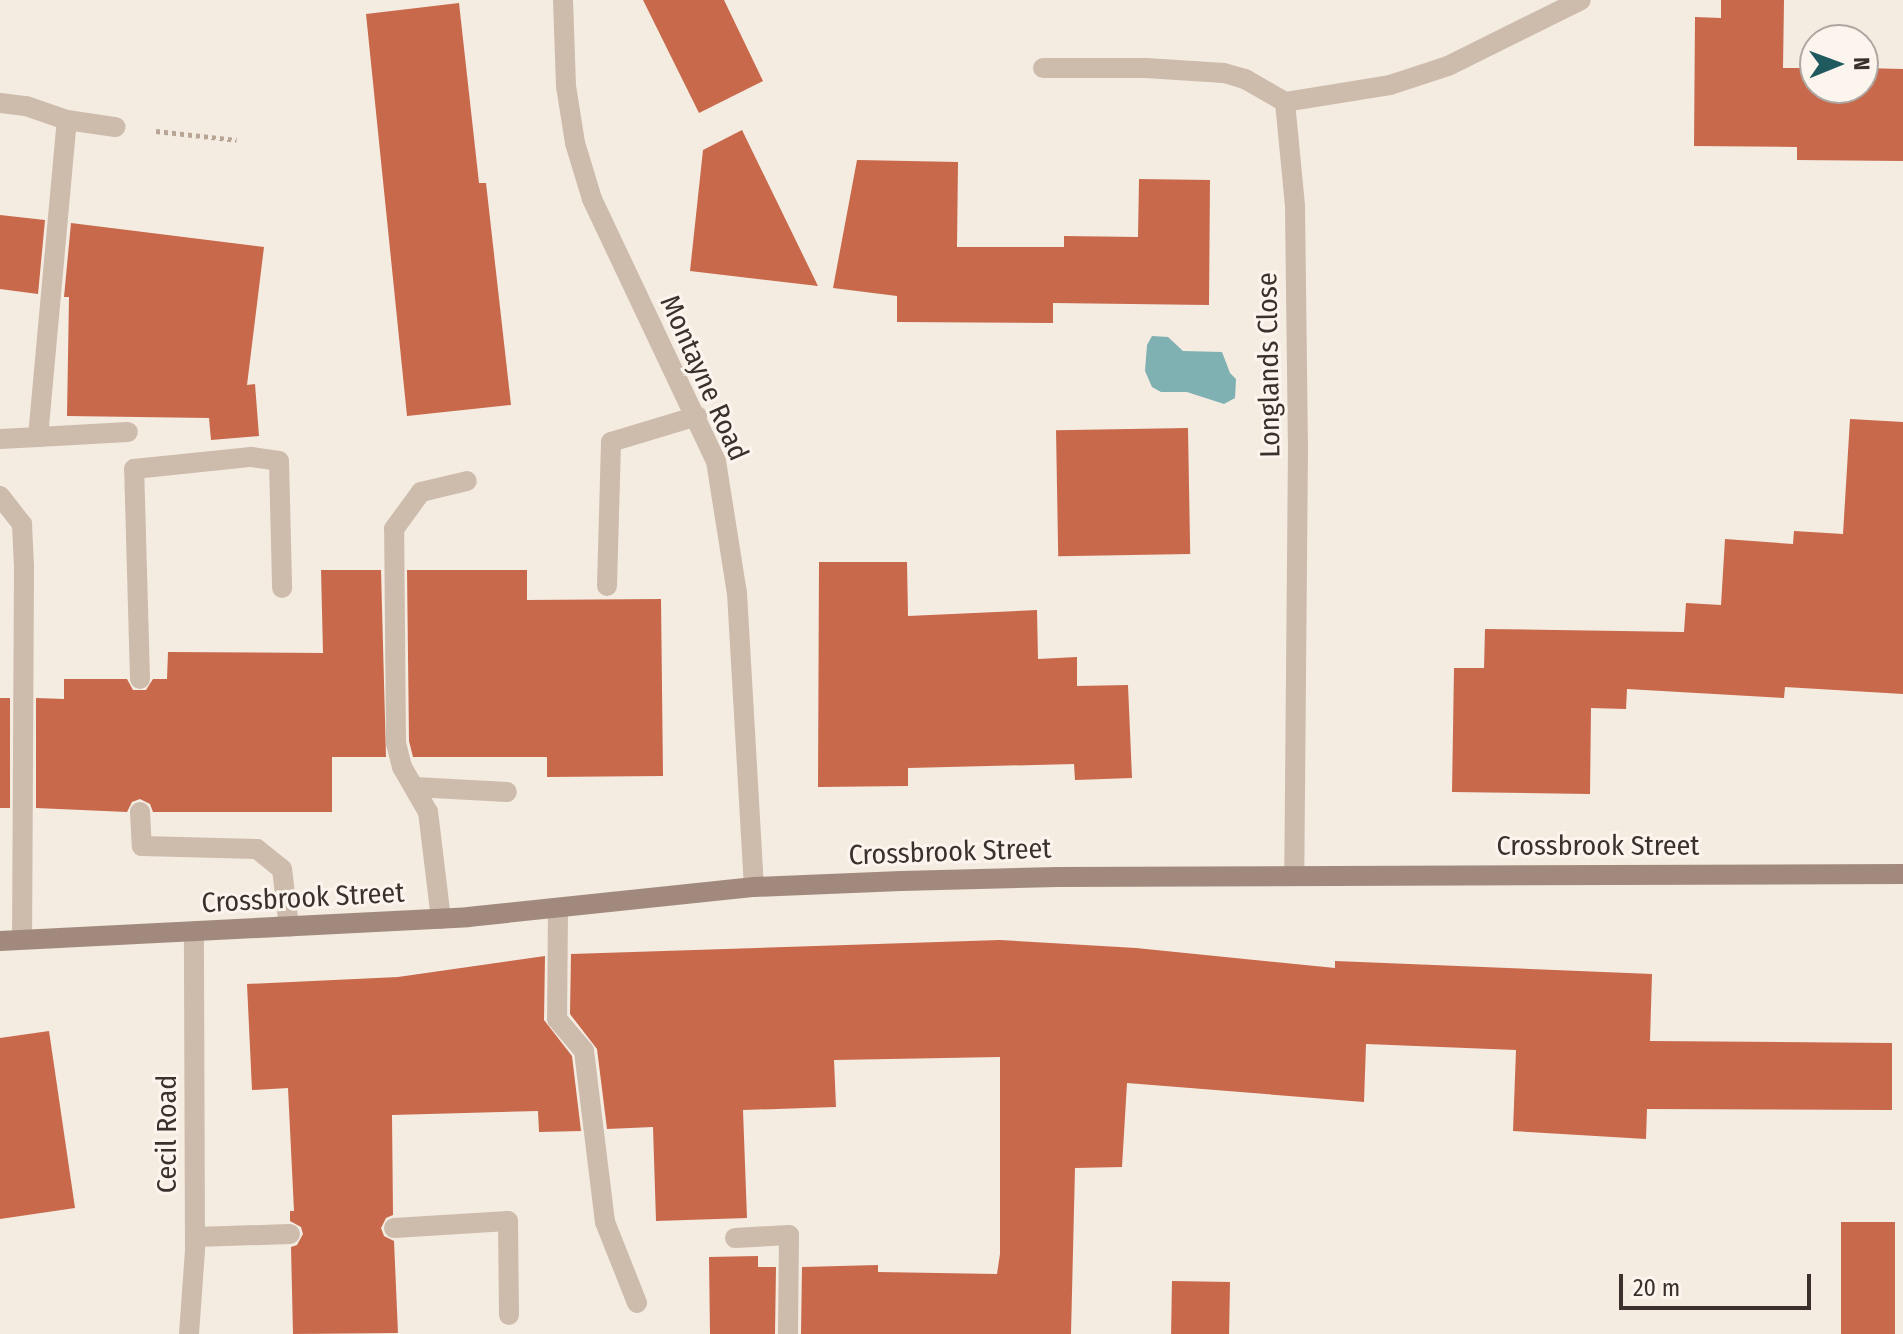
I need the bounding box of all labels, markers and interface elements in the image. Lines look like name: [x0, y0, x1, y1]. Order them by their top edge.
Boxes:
north arrow: [1799, 24, 1879, 104]
text: N: [1848, 57, 1875, 70]
street label: Longlands Close: [1251, 272, 1287, 458]
street label: Montayne Road: [653, 290, 755, 466]
street label: Crossbrook Street: [1497, 829, 1699, 863]
street label: Crossbrook Street: [848, 832, 1052, 872]
street label: Crossbrook Street: [201, 876, 405, 920]
street label: Cecil Road: [150, 1075, 184, 1193]
scale bar: [1623, 1258, 1815, 1308]
text: 20 m: [1633, 1274, 1680, 1302]

